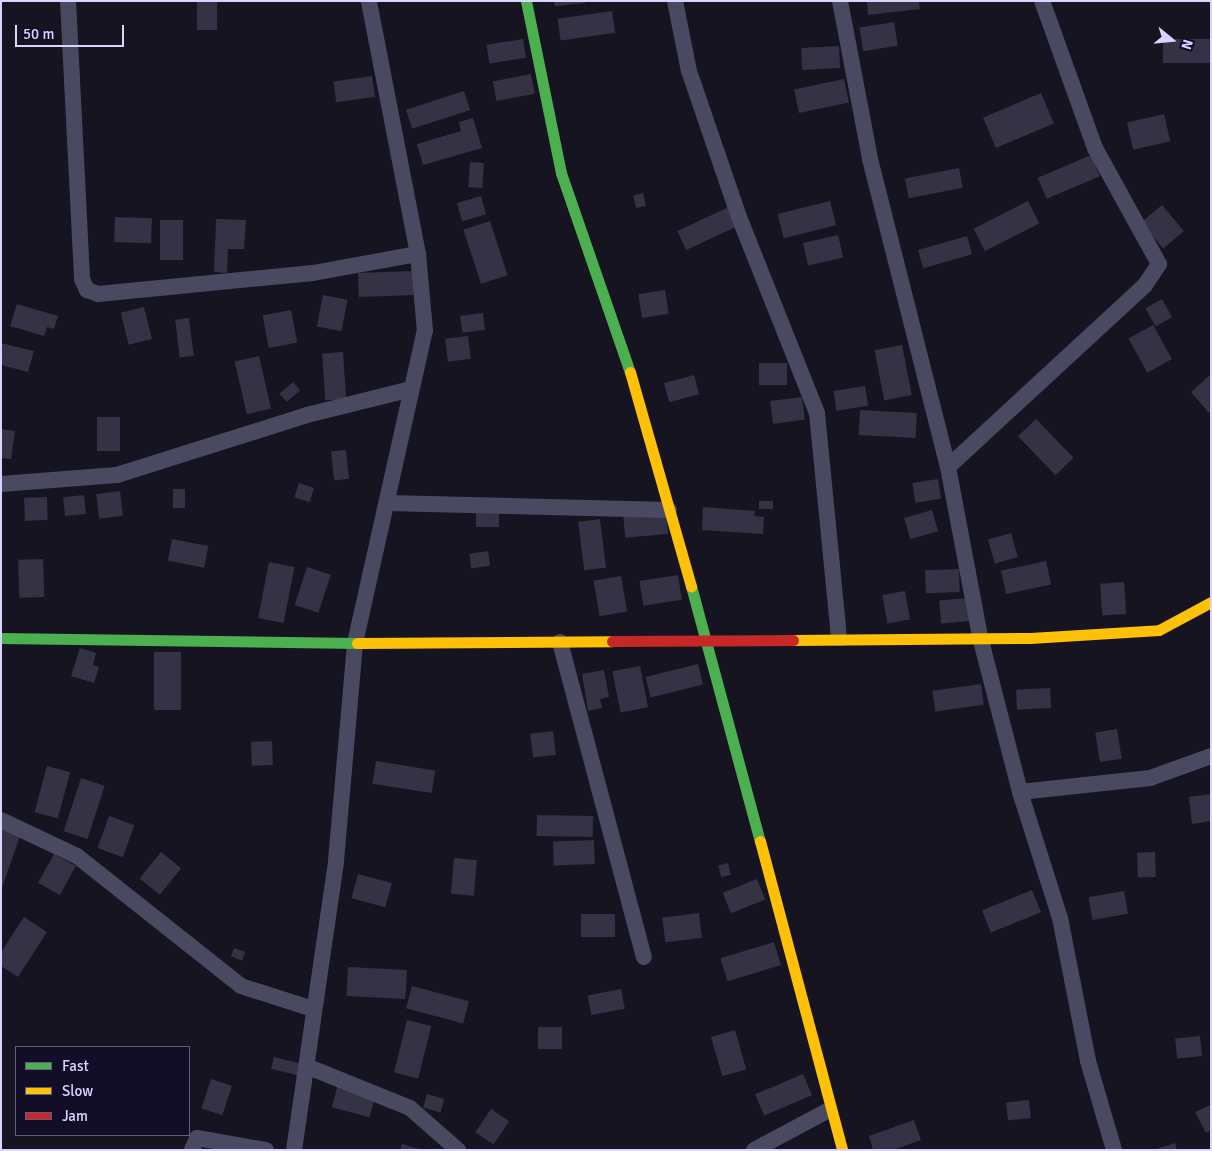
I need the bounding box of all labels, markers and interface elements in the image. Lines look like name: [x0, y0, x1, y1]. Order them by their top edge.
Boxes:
scale bar: [18, 15, 126, 47]
north arrow: [1147, 15, 1197, 65]
text: 50 m: [23, 25, 54, 43]
text: N: [1177, 37, 1196, 52]
legend: [15, 1046, 190, 1136]
text: Fast: [62, 1057, 89, 1075]
text: Slow: [62, 1082, 93, 1100]
text: Jam: [62, 1107, 88, 1125]

